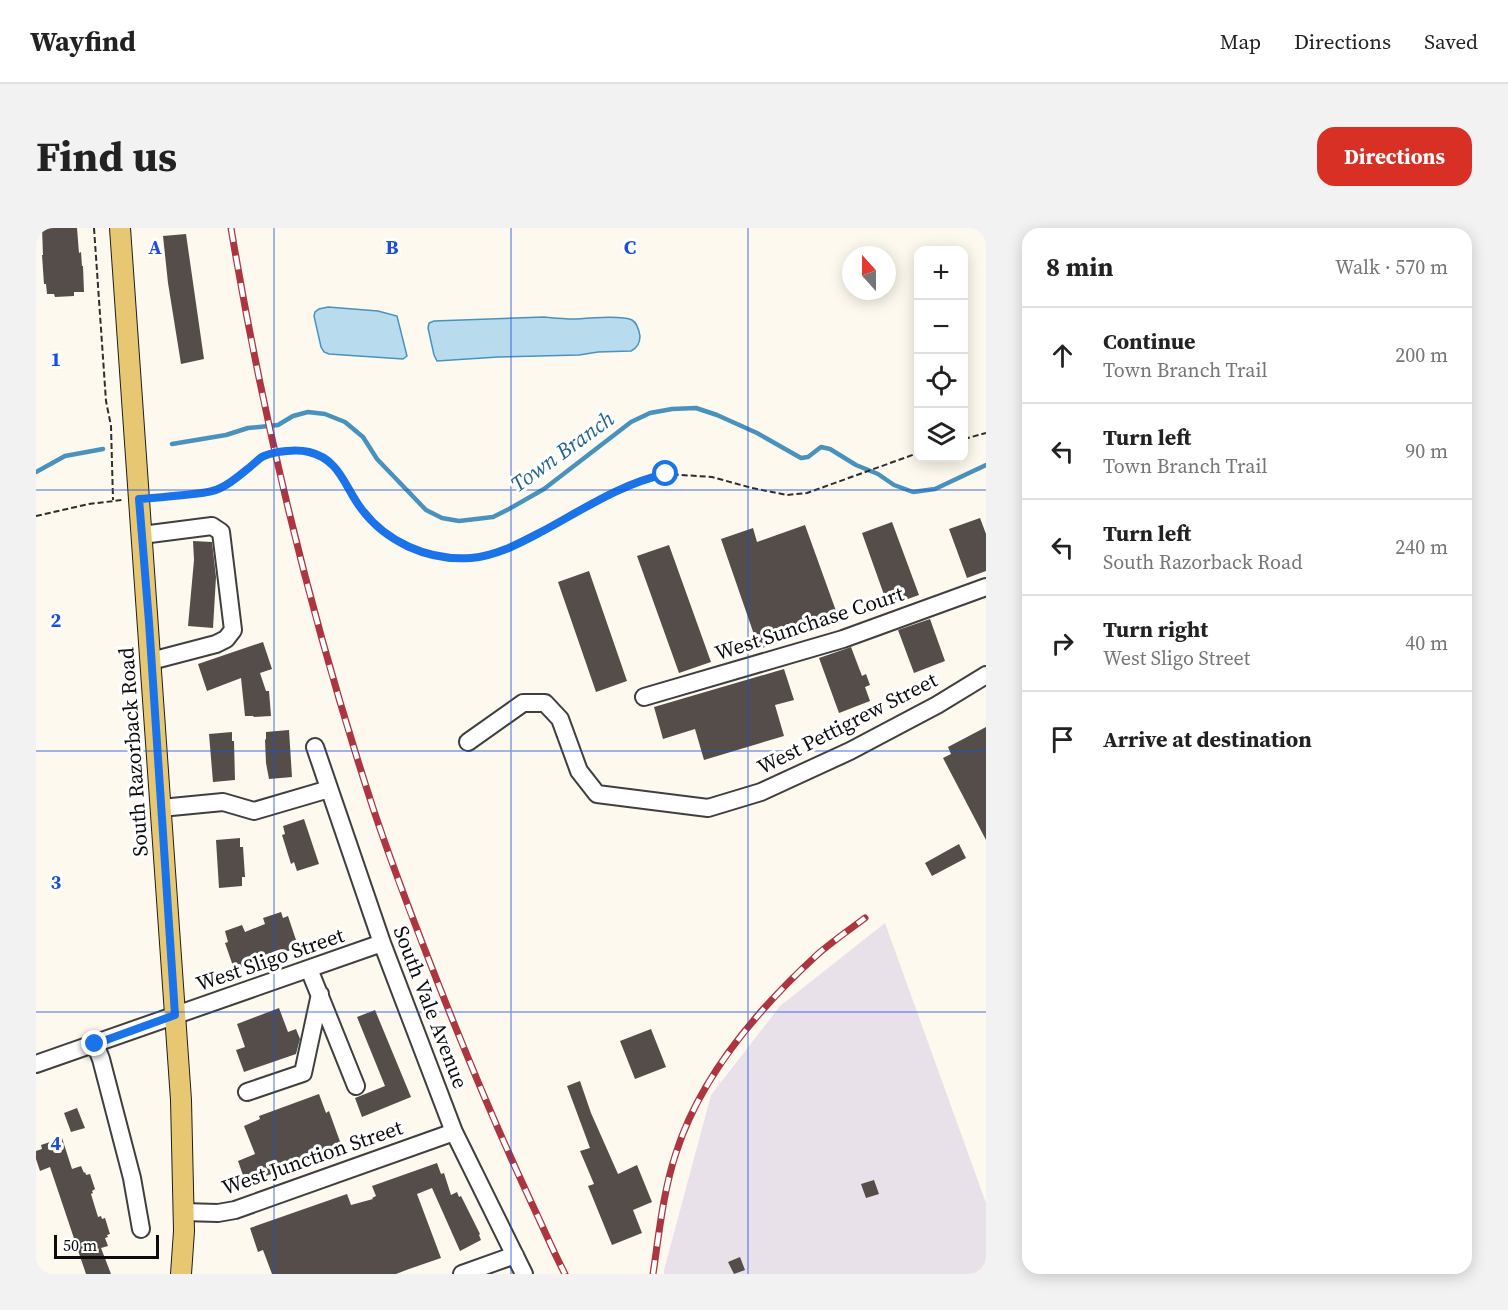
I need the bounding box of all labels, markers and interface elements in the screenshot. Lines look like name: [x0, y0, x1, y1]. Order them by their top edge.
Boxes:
text: Wayfind: [30, 22, 136, 60]
text: Map: [1220, 27, 1261, 56]
text: Directions: [1294, 27, 1391, 56]
text: Saved: [1424, 27, 1478, 56]
text: Find us: [36, 127, 177, 185]
button: Directions: [1317, 127, 1472, 186]
text: A: [148, 233, 162, 261]
text: B: [385, 233, 399, 261]
text: C: [624, 233, 636, 261]
north arrow: [842, 246, 896, 300]
map controls: [914, 246, 968, 462]
button: +: [914, 246, 968, 300]
text: 8 min: [1046, 249, 1113, 285]
text: Walk · 570 m: [1335, 253, 1448, 281]
button: −: [914, 300, 968, 354]
text: Continue: [1103, 326, 1196, 356]
icon: ahead: [1046, 339, 1079, 372]
text: 200 m: [1395, 341, 1448, 369]
text: 1: [51, 345, 61, 373]
button: locate: [914, 354, 968, 408]
text: Town Branch Trail: [1103, 356, 1267, 384]
water label: Town Branch: [504, 403, 620, 499]
button: layers: [914, 408, 968, 462]
text: Turn left: [1103, 422, 1191, 452]
icon: left: [1046, 435, 1079, 468]
text: 90 m: [1405, 437, 1448, 465]
text: Town Branch Trail: [1103, 452, 1267, 480]
route start: [652, 460, 678, 486]
text: Turn left: [1103, 518, 1191, 548]
icon: left: [1046, 531, 1079, 564]
text: 240 m: [1395, 533, 1448, 561]
text: South Razorback Road: [1103, 548, 1303, 576]
street label: West Sunchase Court: [711, 579, 907, 667]
text: 2: [51, 606, 62, 634]
text: Turn right: [1103, 614, 1208, 644]
icon: right: [1046, 627, 1079, 660]
text: 40 m: [1405, 629, 1448, 657]
text: West Sligo Street: [1103, 644, 1250, 672]
street label: South Razorback Road: [111, 646, 155, 858]
street label: West Pettigrew Street: [752, 665, 942, 781]
icon: arrive: [1046, 723, 1079, 756]
text: Arrive at destination: [1103, 724, 1312, 754]
text: 3: [51, 868, 62, 896]
street label: West Sligo Street: [192, 920, 348, 998]
street label: South Vale Avenue: [387, 922, 475, 1092]
route end: [81, 1030, 107, 1056]
street label: West Junction Street: [218, 1112, 406, 1202]
text: 4: [51, 1129, 62, 1157]
scale bar: [54, 1232, 159, 1260]
text: 50 m: [63, 1234, 97, 1256]

